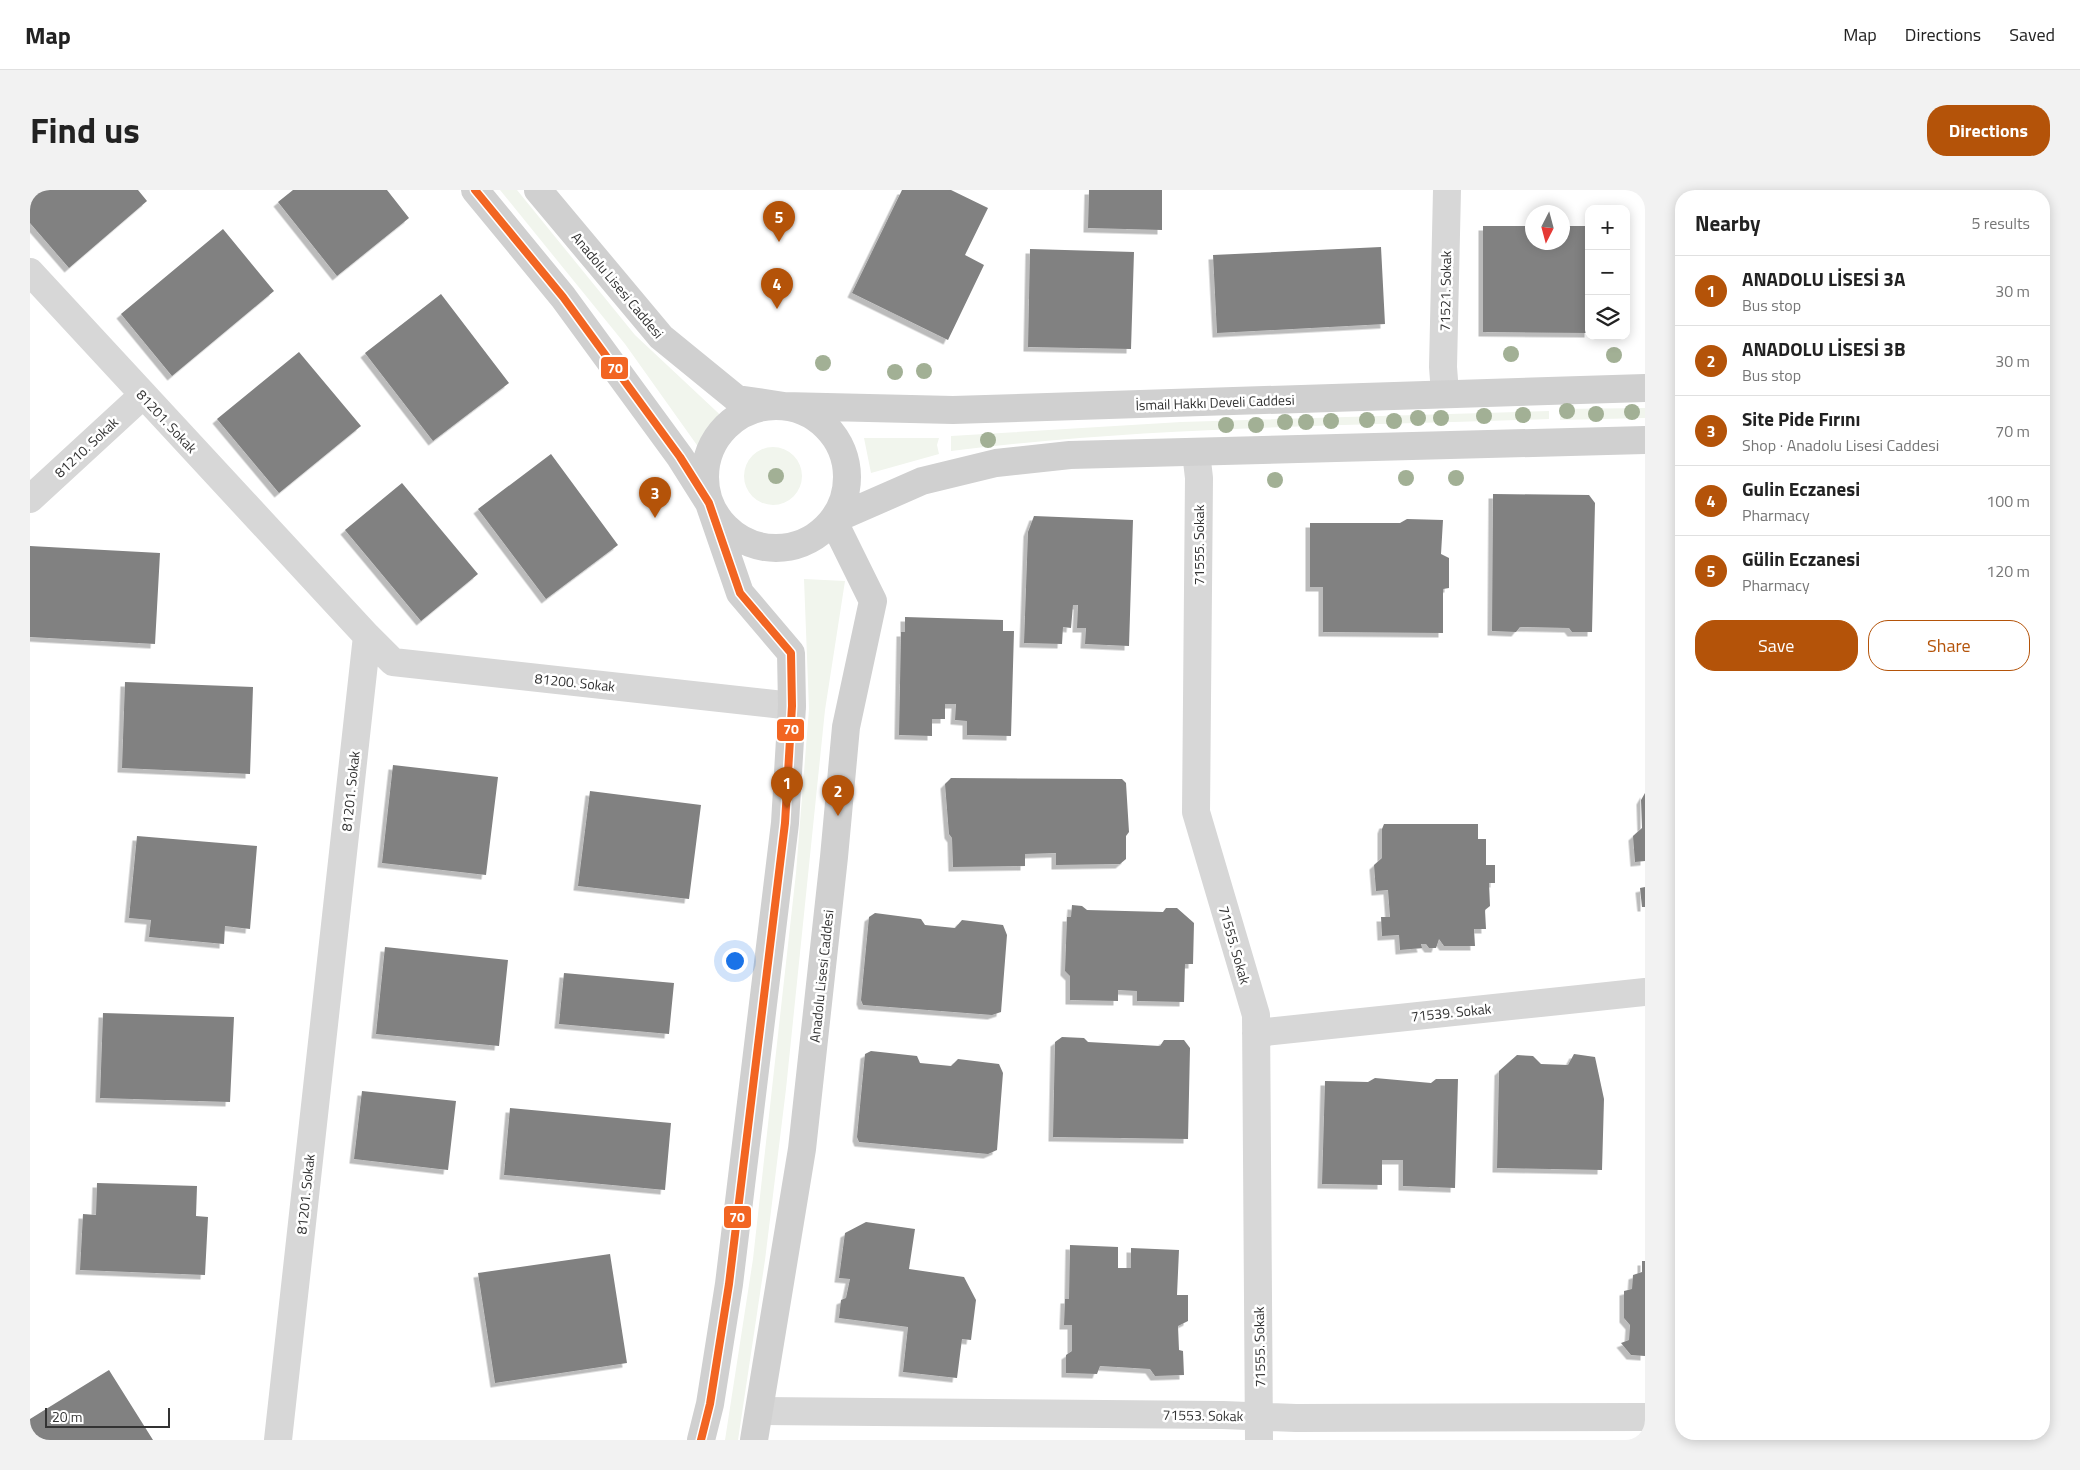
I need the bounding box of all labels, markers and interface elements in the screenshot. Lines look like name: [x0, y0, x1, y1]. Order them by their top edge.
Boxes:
text: Map: [25, 17, 71, 53]
text: Map: [1843, 21, 1877, 48]
text: Directions: [1905, 21, 1981, 48]
text: Saved: [2009, 21, 2055, 48]
text: Find us: [30, 103, 140, 157]
button: Directions: [1927, 105, 2050, 156]
pin: 5: [763, 201, 795, 242]
north arrow: [1525, 205, 1570, 250]
map controls: [1585, 205, 1630, 340]
button: +: [1585, 205, 1630, 250]
text: Nearby: [1695, 207, 1760, 239]
text: 5 results: [1971, 211, 2030, 235]
street label: Anadolu Lisesi Caddesi: [567, 227, 669, 343]
street label: 71521. Sokak: [1434, 250, 1456, 332]
button: −: [1585, 250, 1630, 295]
text: ANADOLU LİSESİ 3A: [1742, 264, 1905, 293]
pin: 4: [761, 268, 793, 309]
text: 1: [1707, 279, 1715, 303]
text: 30 m: [1995, 279, 2030, 303]
text: Bus stop: [1742, 293, 1801, 317]
button: layers: [1585, 295, 1630, 340]
text: ANADOLU LİSESİ 3B: [1742, 334, 1905, 363]
text: 2: [1707, 349, 1715, 373]
text: 30 m: [1995, 349, 2030, 373]
line badge: 70: [600, 356, 629, 380]
text: 70: [607, 357, 623, 378]
text: Bus stop: [1742, 363, 1801, 387]
street label: 81201. Sokak: [132, 384, 202, 458]
street label: İsmail Hakkı Develi Caddesi: [1135, 389, 1295, 415]
text: Site Pide Fırını: [1742, 404, 1860, 433]
street label: 81210. Sokak: [49, 412, 123, 482]
text: 3: [1707, 419, 1715, 443]
text: 70 m: [1995, 419, 2030, 443]
text: Shop · Anadolu Lisesi Caddesi: [1742, 433, 1939, 457]
text: Gulin Eczanesi: [1742, 474, 1860, 503]
pin: 3: [639, 477, 671, 518]
text: 4: [1707, 489, 1715, 513]
text: 100 m: [1986, 489, 2030, 513]
text: Pharmacy: [1742, 503, 1810, 527]
street label: 71555. Sokak: [1188, 504, 1209, 585]
text: Gülin Eczanesi: [1742, 544, 1860, 573]
text: 5: [1707, 559, 1715, 583]
text: 120 m: [1986, 559, 2030, 583]
text: Pharmacy: [1742, 573, 1810, 597]
button: Save: [1695, 620, 1858, 671]
button: Share: [1868, 620, 2030, 671]
street label: 81200. Sokak: [534, 667, 617, 697]
line badge: 70: [776, 718, 805, 742]
text: 70: [783, 718, 799, 739]
street label: 81201. Sokak: [335, 749, 365, 832]
pin: 1: [771, 767, 803, 808]
pin: 2: [822, 775, 854, 816]
street label: 71555. Sokak: [1214, 903, 1256, 987]
street label: Anadolu Lisesi Caddesi: [804, 909, 838, 1043]
your location: [722, 948, 748, 974]
street label: 71539. Sokak: [1410, 997, 1493, 1027]
street label: 81201. Sokak: [290, 1152, 320, 1235]
line badge: 70: [723, 1205, 752, 1229]
text: 70: [729, 1206, 745, 1227]
street label: 71555. Sokak: [1248, 1306, 1270, 1388]
street label: 71553. Sokak: [1162, 1404, 1244, 1426]
scale bar: [45, 1405, 170, 1428]
text: 20 m: [52, 1406, 82, 1427]

